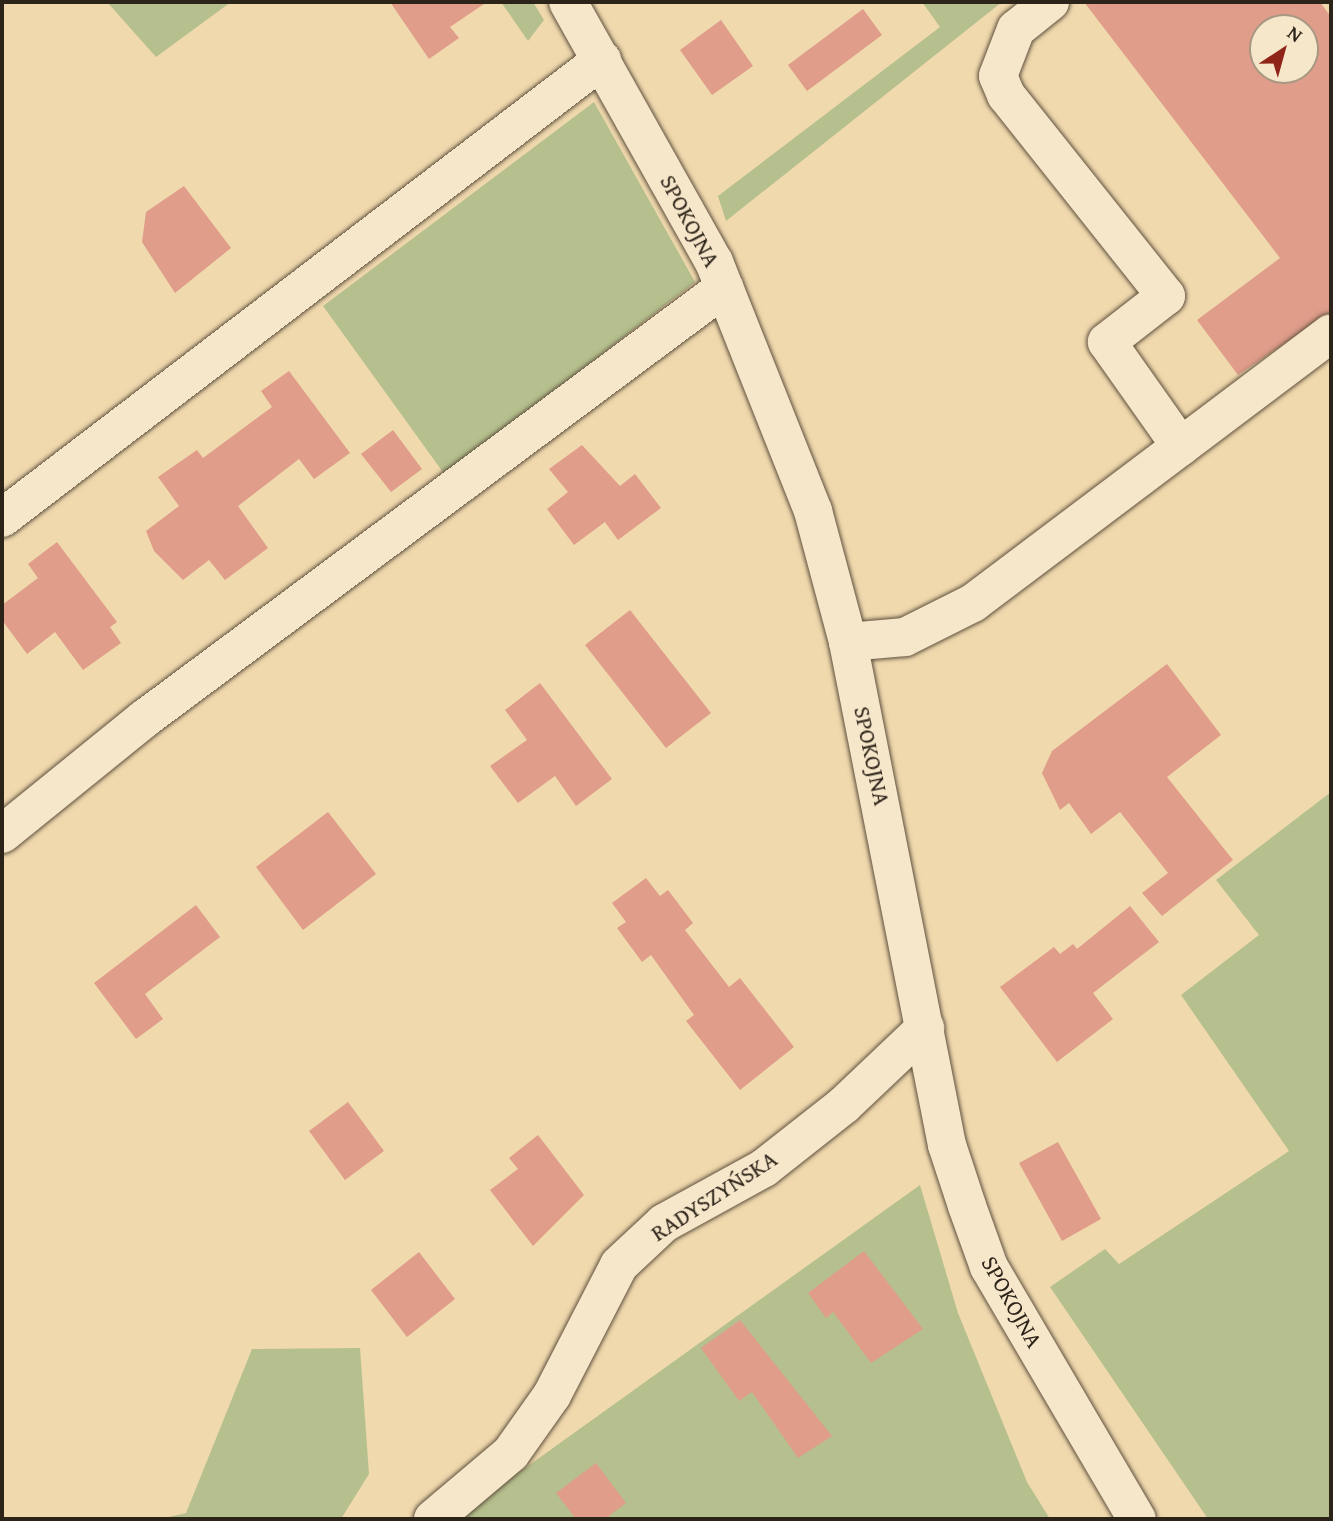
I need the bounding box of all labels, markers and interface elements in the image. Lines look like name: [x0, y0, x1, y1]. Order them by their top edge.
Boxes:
north arrow: [1249, 14, 1319, 84]
text: N: [1282, 19, 1309, 49]
street label: SPOKOJNA: [654, 170, 726, 272]
street label: SPOKOJNA: [848, 704, 896, 808]
street label: RADYSZYŃSKA: [646, 1145, 782, 1247]
street label: SPOKOJNA: [976, 1251, 1048, 1353]

